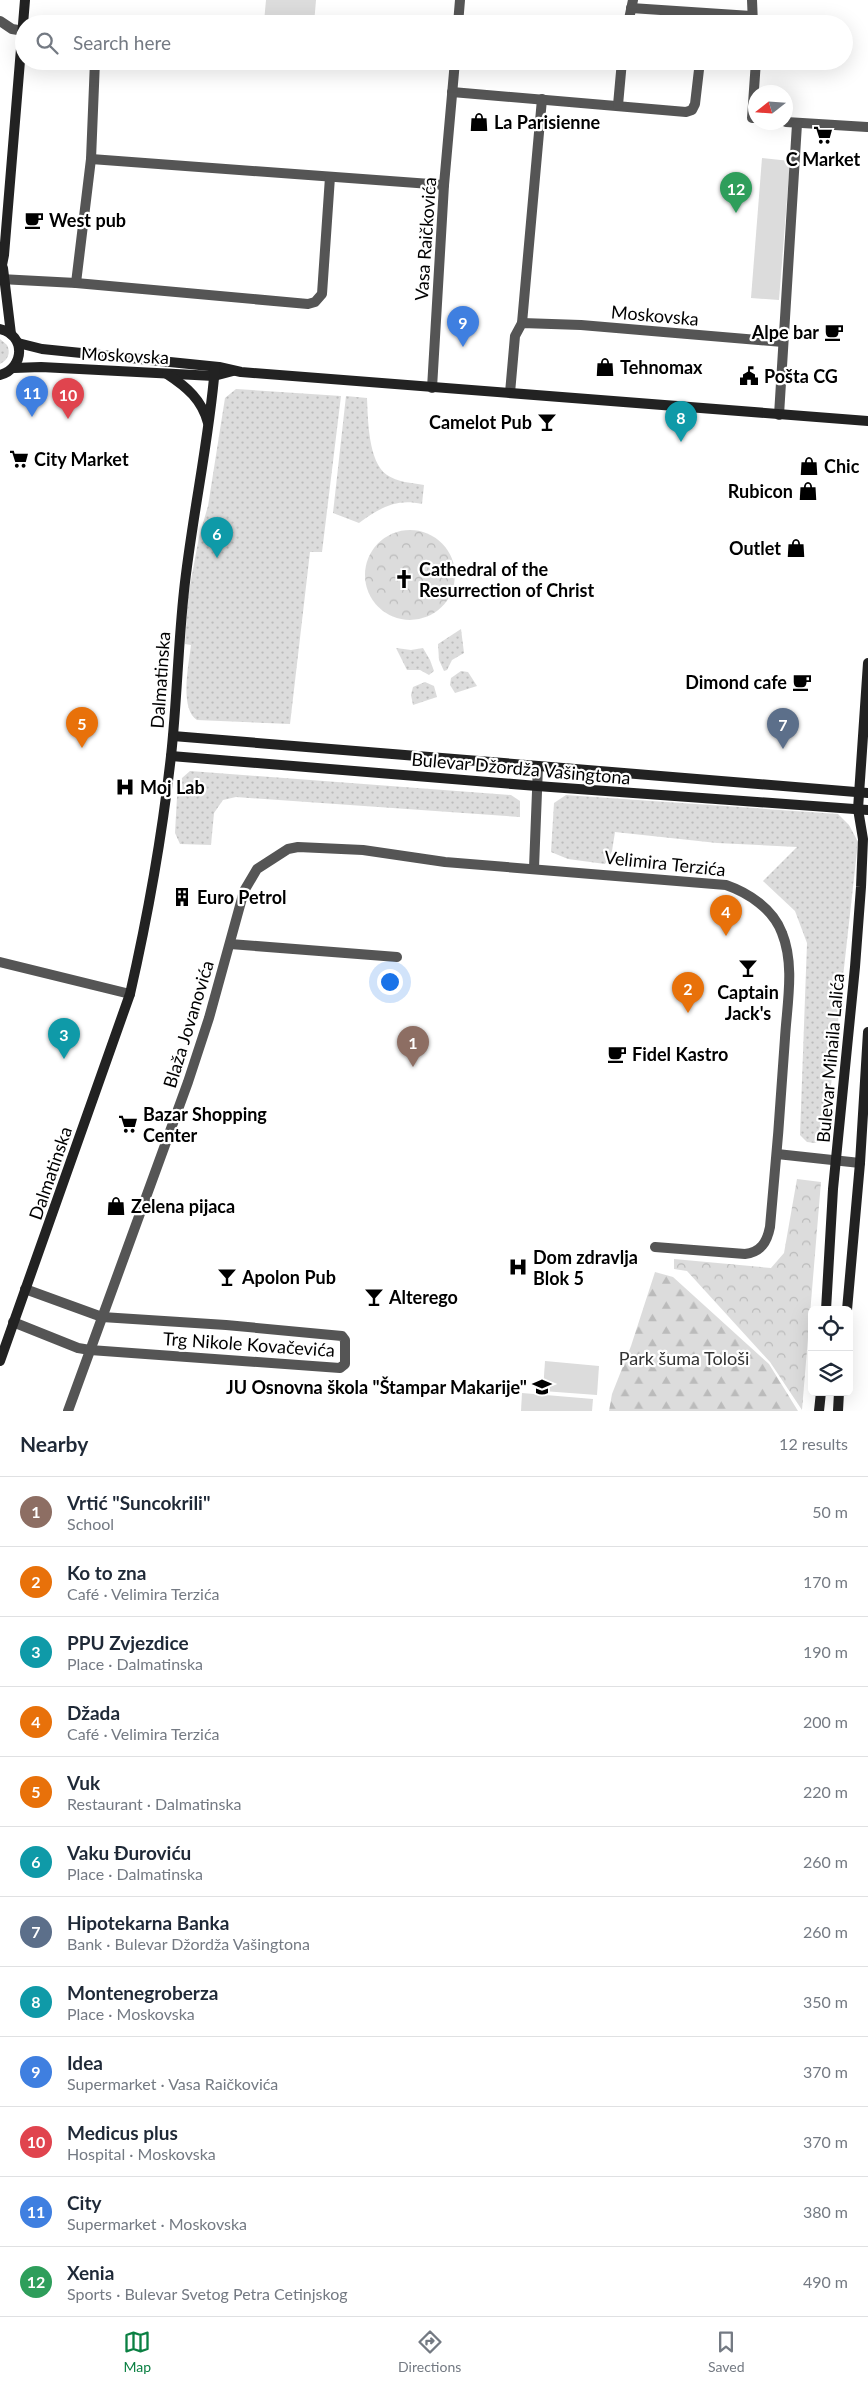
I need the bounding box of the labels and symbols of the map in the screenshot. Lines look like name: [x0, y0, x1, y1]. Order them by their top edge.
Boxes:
north arrow: [748, 85, 793, 130]
shop icon: La Parisienne: [468, 111, 490, 133]
place label: La Parisienne: [494, 111, 601, 133]
supermarket icon: C Market: [812, 124, 834, 146]
place label: C Market: [786, 148, 860, 170]
pin: 12: [720, 172, 752, 213]
street label: Vasa Raičkovića: [410, 176, 440, 302]
cafe icon: West pub: [23, 209, 45, 231]
place label: West pub: [49, 209, 126, 231]
street label: Moskovska: [610, 300, 700, 330]
pin: 9: [447, 306, 479, 347]
place label: Alpe bar: [751, 321, 819, 343]
cafe icon: Alpe bar: [823, 321, 845, 343]
street label: Moskovska: [80, 342, 170, 368]
shop icon: Tehnomax: [594, 356, 616, 378]
place label: Tehnomax: [620, 356, 703, 378]
public building icon: Pošta CG: [738, 365, 760, 387]
place label: Pošta CG: [764, 365, 838, 387]
pin: 11: [16, 376, 48, 417]
pin: 10: [52, 378, 84, 419]
pin: 8: [665, 401, 697, 442]
place label: Camelot Pub: [429, 411, 532, 433]
bar icon: Camelot Pub: [536, 411, 558, 433]
supermarket icon: City Market: [8, 448, 30, 470]
place label: City Market: [34, 448, 129, 470]
shop icon: Chic: [798, 455, 820, 477]
place label: Chic: [824, 455, 860, 477]
place label: Rubicon: [728, 480, 793, 502]
shop icon: Rubicon: [797, 480, 819, 502]
pin: 6: [201, 517, 233, 558]
place label: Outlet: [729, 537, 781, 559]
shop icon: Outlet: [785, 537, 807, 559]
place label: Cathedral of the Resurrection of Christ: [419, 558, 594, 601]
church icon: Cathedral of the Resurrection of Christ: [393, 568, 415, 590]
street label: Dalmatinska: [146, 631, 174, 729]
place label: Dimond cafe: [685, 671, 787, 693]
cafe icon: Dimond cafe: [791, 671, 813, 693]
pin: 5: [66, 707, 98, 748]
pin: 7: [767, 708, 799, 749]
street label: Bulevar Džordža Vašingtona: [411, 747, 631, 789]
hospital icon: Moj Lab: [114, 776, 136, 798]
place label: Moj Lab: [140, 776, 205, 798]
street label: Velimira Terzića: [603, 846, 727, 880]
building icon: Euro Petrol: [171, 886, 193, 908]
place label: Euro Petrol: [197, 886, 287, 908]
pin: 4: [710, 895, 742, 936]
bar icon: Captain Jack's: [737, 957, 759, 979]
street label: Blaža Jovanovića: [158, 958, 218, 1090]
your location: [377, 969, 403, 995]
pin: 2: [672, 972, 704, 1013]
street label: Bulevar Mihaila Lalića: [812, 972, 848, 1144]
place label: Captain Jack's: [717, 981, 779, 1024]
pin: 3: [48, 1018, 80, 1059]
pin: 1: [397, 1026, 429, 1067]
cafe icon: Fidel Kastro: [606, 1043, 628, 1065]
place label: Fidel Kastro: [632, 1043, 728, 1065]
place label: Bazar Shopping Center: [143, 1103, 267, 1146]
supermarket icon: Bazar Shopping Center: [117, 1113, 139, 1135]
street label: Dalmatinska: [24, 1123, 76, 1223]
shop icon: Zelena pijaca: [105, 1195, 127, 1217]
place label: Zelena pijaca: [131, 1195, 235, 1217]
place label: Dom zdravlja Blok 5: [533, 1246, 638, 1289]
hospital icon: Dom zdravlja Blok 5: [507, 1256, 529, 1278]
bar icon: Apolon Pub: [216, 1266, 238, 1288]
place label: Apolon Pub: [241, 1266, 336, 1288]
bar icon: Alterego: [363, 1286, 385, 1308]
place label: Alterego: [388, 1286, 458, 1308]
street label: Trg Nikole Kovačevića: [162, 1327, 336, 1361]
park label: Park šuma Tološi: [619, 1347, 749, 1369]
place label: JU Osnovna škola "Štampar Makarije": [226, 1376, 527, 1398]
school or university icon: JU Osnovna škola "Štampar Makarije": [531, 1376, 553, 1398]

